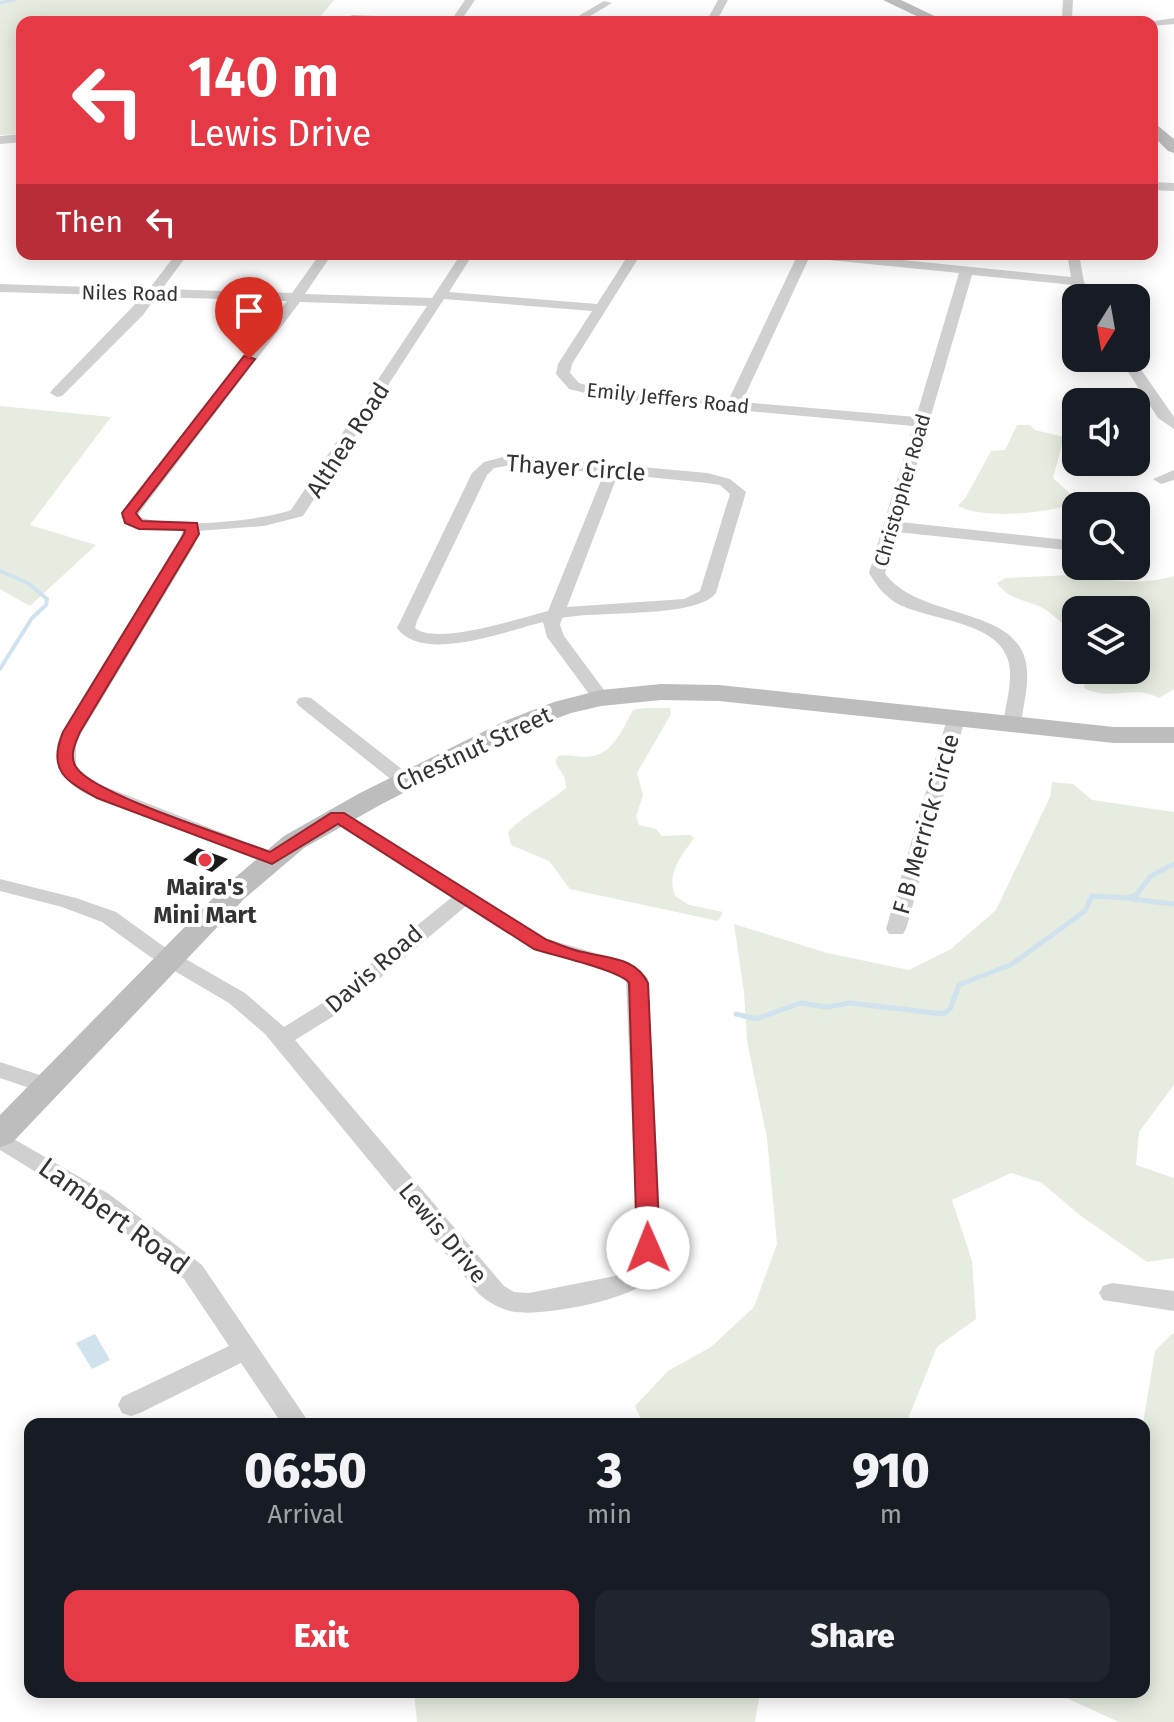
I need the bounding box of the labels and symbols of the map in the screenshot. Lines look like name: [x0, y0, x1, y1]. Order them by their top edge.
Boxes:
pin: [215, 277, 283, 359]
street label: Niles Road: [81, 280, 179, 306]
north arrow: [1062, 284, 1150, 372]
street label: Althea Road: [301, 377, 395, 503]
street label: Emily Jeffers Road: [586, 378, 750, 418]
street label: Christopher Road: [869, 411, 935, 569]
street label: Thayer Circle: [505, 449, 647, 487]
street label: Chestnut Street: [392, 701, 557, 797]
street label: F B Merrick Circle: [887, 731, 965, 917]
marker: Maira's Mini Mart: [196, 851, 214, 869]
place label: Maira's Mini Mart: [154, 873, 257, 929]
street label: Davis Road: [320, 919, 428, 1019]
street label: Lambert Road: [32, 1150, 196, 1282]
street label: Lewis Drive: [393, 1177, 493, 1289]
position arrow: [606, 1206, 690, 1290]

